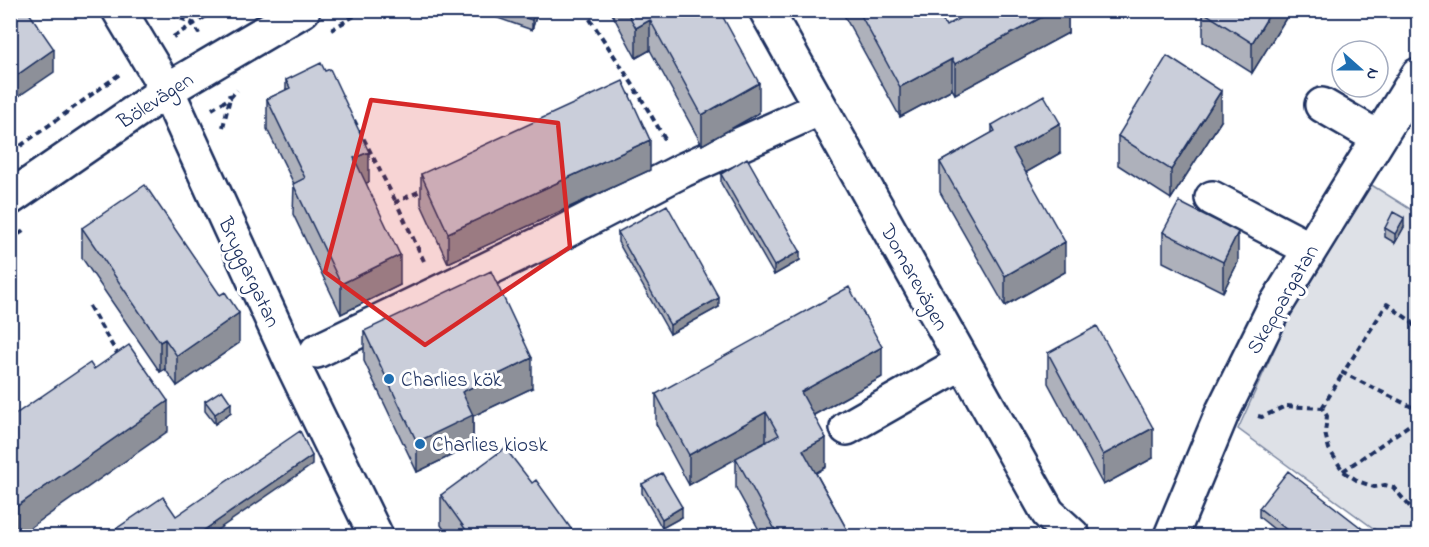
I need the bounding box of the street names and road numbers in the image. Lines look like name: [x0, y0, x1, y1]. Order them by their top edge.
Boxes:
street label: Bölevägen: [111, 66, 201, 140]
street label: Bryggargatan: [207, 212, 287, 334]
street label: Domarevägen: [869, 218, 955, 338]
street label: Skeppargatan: [1240, 240, 1329, 361]

